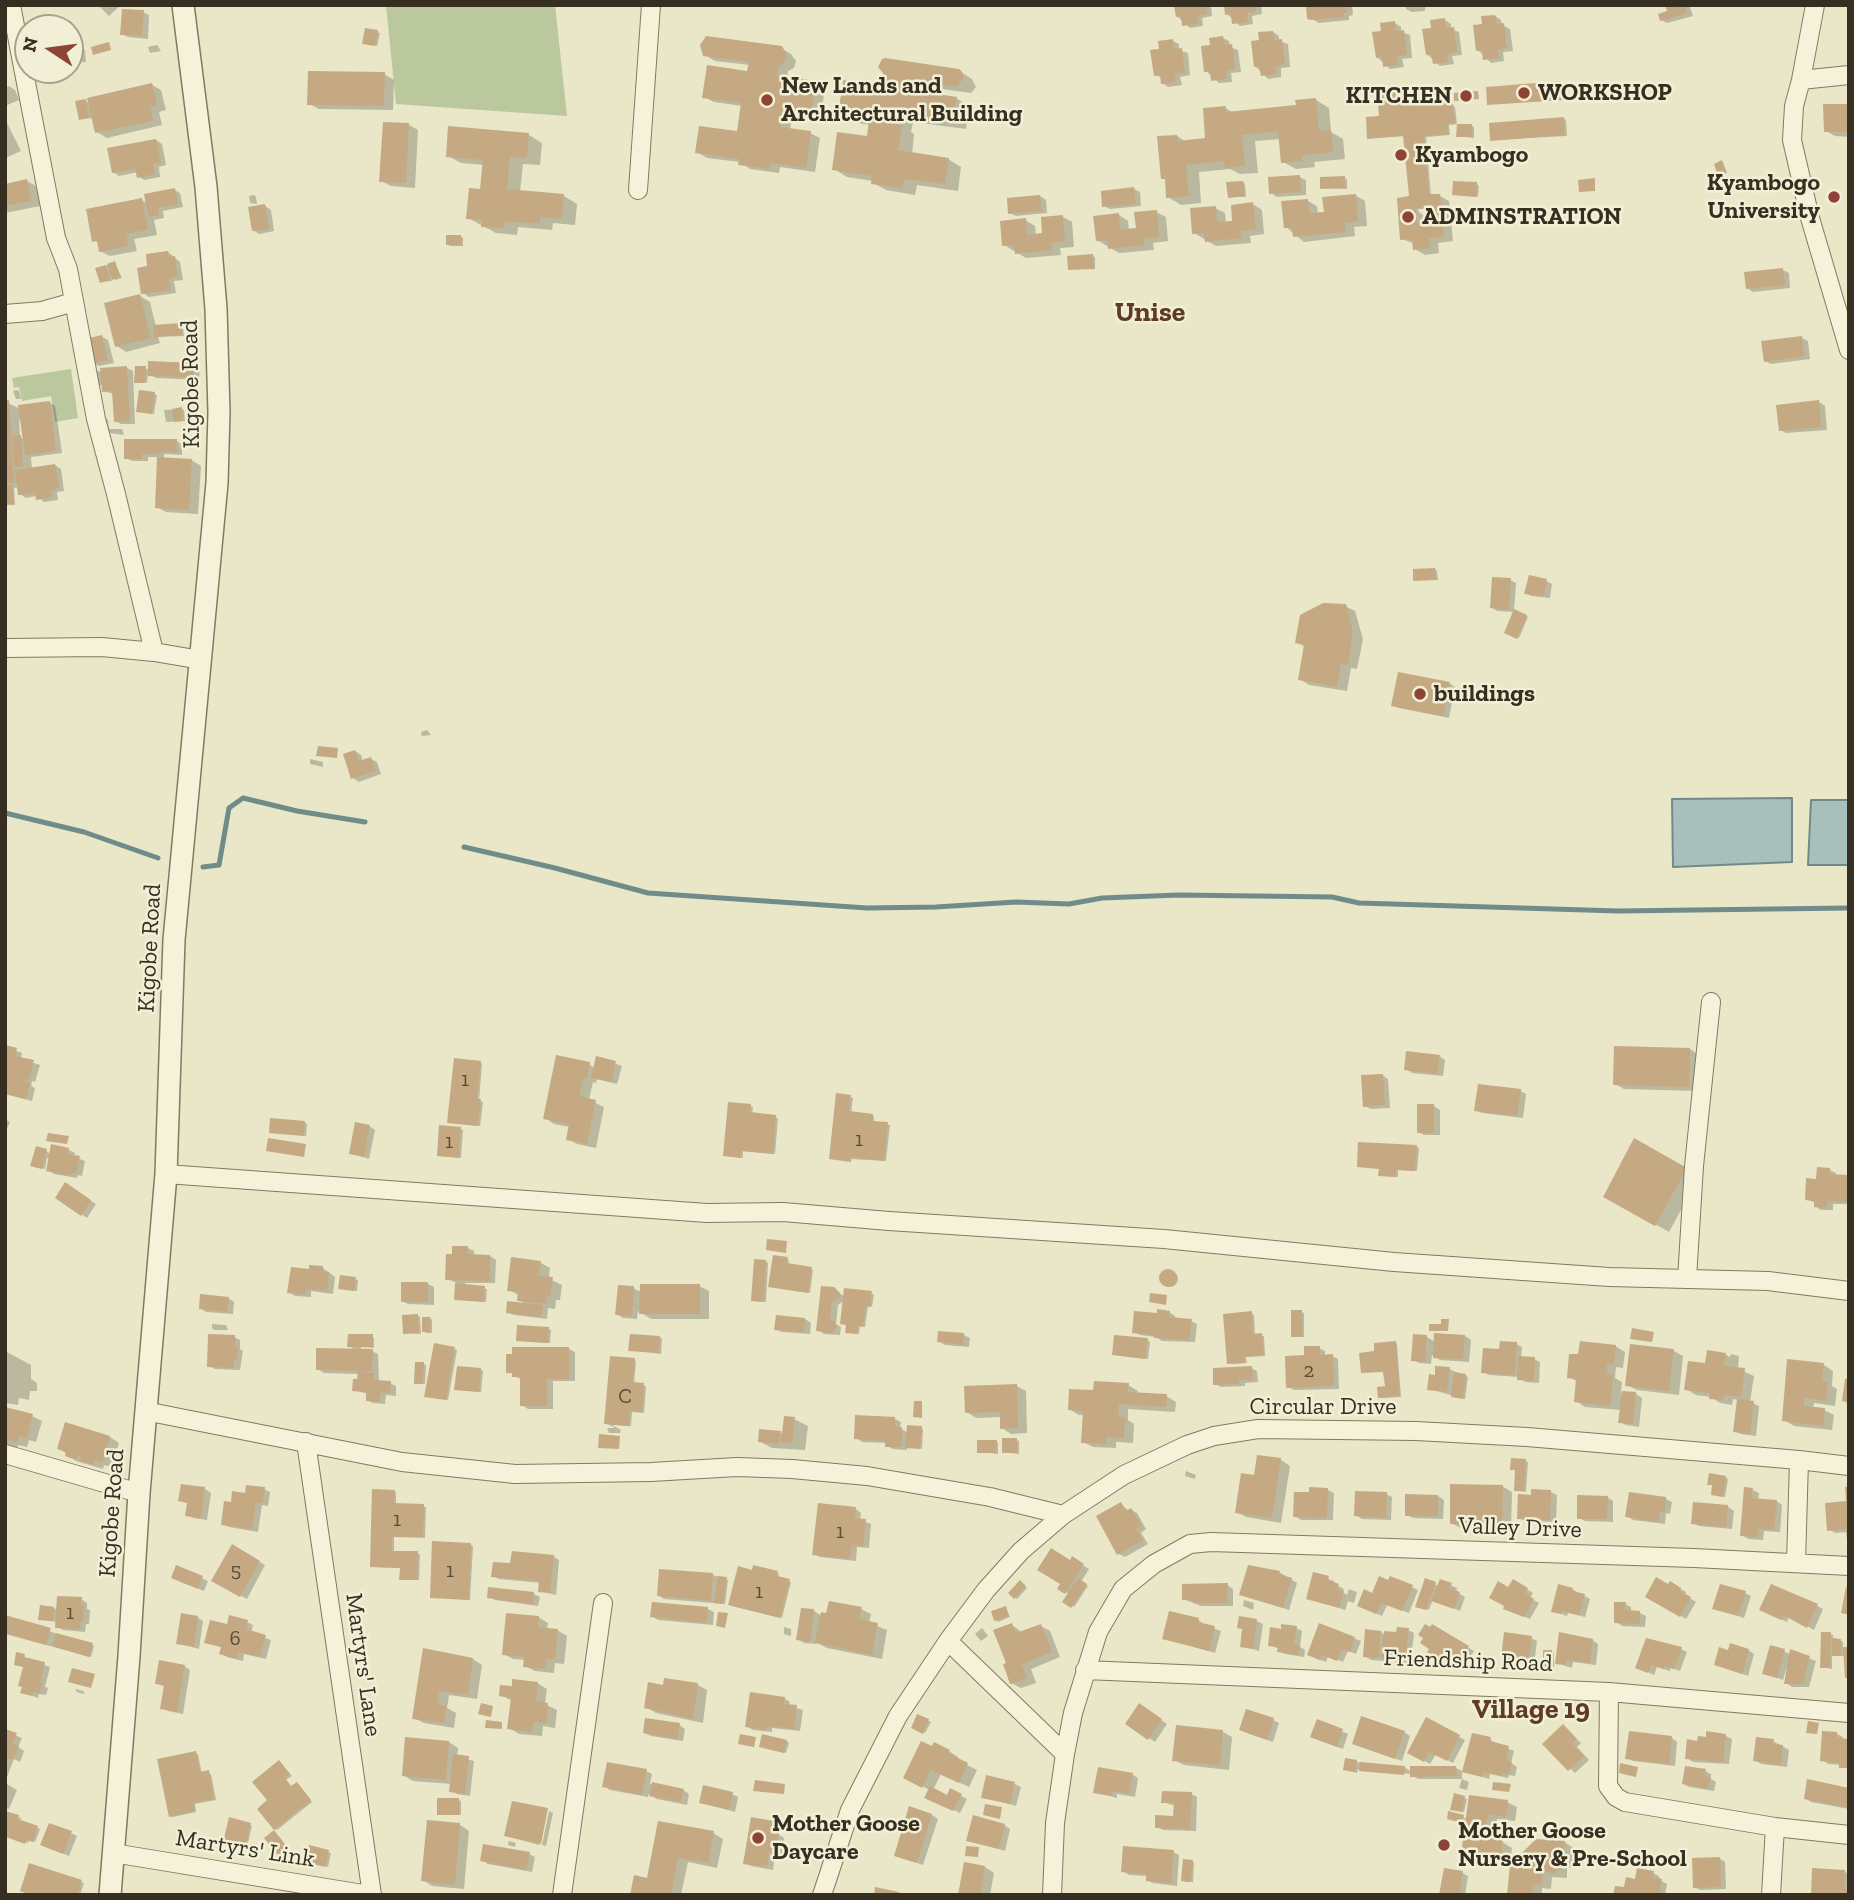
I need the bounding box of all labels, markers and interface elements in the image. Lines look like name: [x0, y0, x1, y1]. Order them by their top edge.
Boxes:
north arrow: [14, 14, 84, 84]
text: N: [17, 35, 43, 54]
place label: New Lands and Architectural Building: [781, 72, 1022, 128]
place label: WORKSHOP: [1538, 79, 1672, 107]
place label: KITCHEN: [1346, 82, 1452, 110]
marker: WORKSHOP: [1516, 85, 1532, 101]
marker: KITCHEN: [1458, 88, 1474, 104]
marker: New Lands and Architectural Building: [759, 92, 775, 108]
place label: Kyambogo: [1415, 141, 1528, 169]
marker: Kyambogo: [1393, 147, 1409, 163]
place label: Kyambogo University: [1707, 169, 1820, 225]
marker: Kyambogo University: [1826, 189, 1842, 205]
place label: ADMINSTRATION: [1422, 203, 1621, 231]
marker: ADMINSTRATION: [1400, 209, 1416, 225]
district label: Unise: [1115, 296, 1185, 330]
street label: Kigobe Road: [175, 319, 207, 449]
place label: buildings: [1434, 680, 1535, 708]
marker: buildings: [1412, 686, 1428, 702]
street label: Kigobe Road: [132, 883, 168, 1013]
house number: 1: [461, 1067, 469, 1093]
house number: 1: [855, 1127, 863, 1153]
house number: 1: [445, 1129, 453, 1155]
house number: 2: [1304, 1358, 1314, 1384]
house number: C: [618, 1384, 632, 1410]
street label: Circular Drive: [1250, 1393, 1396, 1421]
street label: Kigobe Road: [93, 1448, 131, 1578]
house number: 1: [393, 1507, 401, 1533]
street label: Valley Drive: [1458, 1511, 1582, 1545]
house number: 1: [836, 1519, 844, 1545]
house number: 5: [231, 1558, 241, 1584]
house number: 1: [446, 1558, 454, 1584]
house number: 1: [755, 1579, 763, 1605]
street label: Martyrs' Lane: [339, 1592, 387, 1738]
house number: 1: [66, 1600, 74, 1626]
house number: 6: [229, 1626, 241, 1652]
street label: Friendship Road: [1383, 1644, 1553, 1678]
district label: Village 19: [1472, 1693, 1590, 1727]
place label: Mother Goose Daycare: [772, 1810, 920, 1866]
place label: Mother Goose Nursery & Pre-School: [1458, 1817, 1687, 1873]
street label: Martyrs' Link: [173, 1824, 317, 1874]
marker: Mother Goose Daycare: [750, 1830, 766, 1846]
marker: Mother Goose Nursery & Pre-School: [1436, 1837, 1452, 1853]

